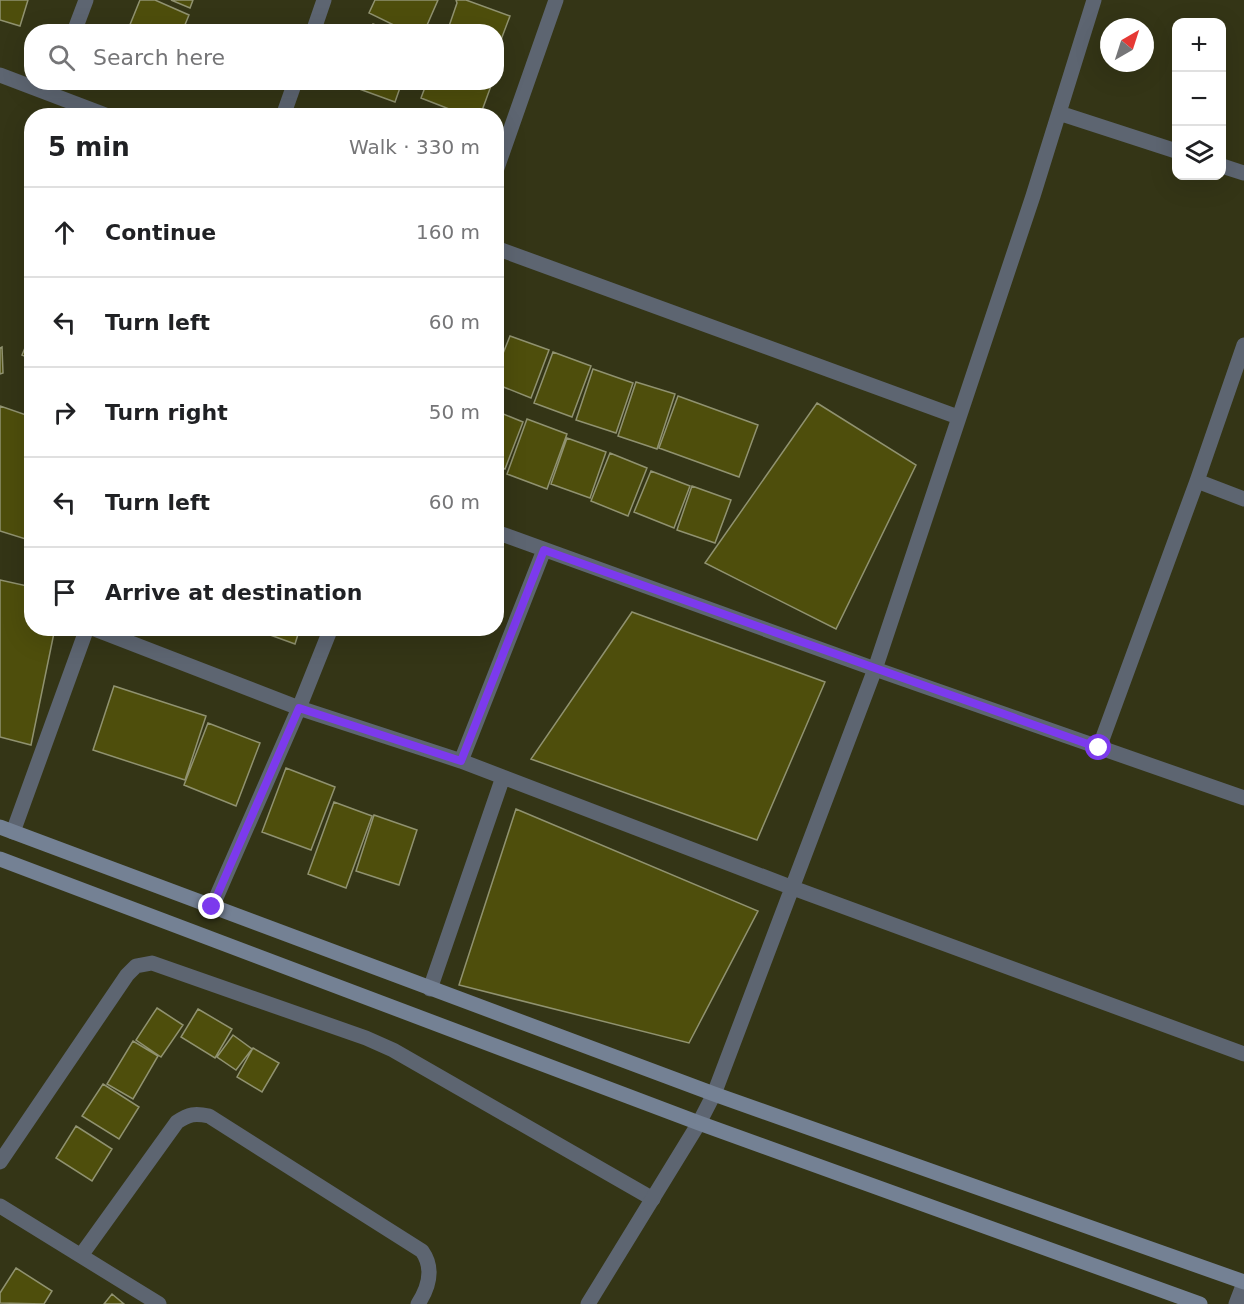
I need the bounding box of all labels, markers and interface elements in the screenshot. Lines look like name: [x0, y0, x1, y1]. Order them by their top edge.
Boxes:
north arrow: [1100, 18, 1154, 72]
map controls: [1172, 18, 1226, 180]
button: +: [1172, 18, 1226, 72]
search box: [24, 24, 504, 90]
icon: search: [45, 41, 78, 74]
text: Search here: [93, 45, 225, 70]
button: −: [1172, 72, 1226, 126]
button: layers: [1172, 126, 1226, 180]
text: 5 min: [48, 132, 130, 162]
text: Walk · 330 m: [349, 135, 480, 159]
icon: ahead: [48, 216, 81, 249]
text: Continue: [105, 220, 216, 245]
text: 160 m: [416, 220, 480, 244]
icon: left: [48, 306, 81, 339]
text: Turn left: [105, 310, 210, 335]
text: 60 m: [429, 310, 480, 334]
icon: right: [48, 396, 81, 429]
text: Turn right: [105, 400, 228, 425]
text: 50 m: [429, 400, 480, 424]
icon: left: [48, 486, 81, 519]
text: Turn left: [105, 490, 210, 515]
text: 60 m: [429, 490, 480, 514]
icon: arrive: [48, 576, 81, 609]
text: Arrive at destination: [105, 580, 362, 605]
route start: [1085, 734, 1111, 760]
route end: [198, 893, 224, 919]

